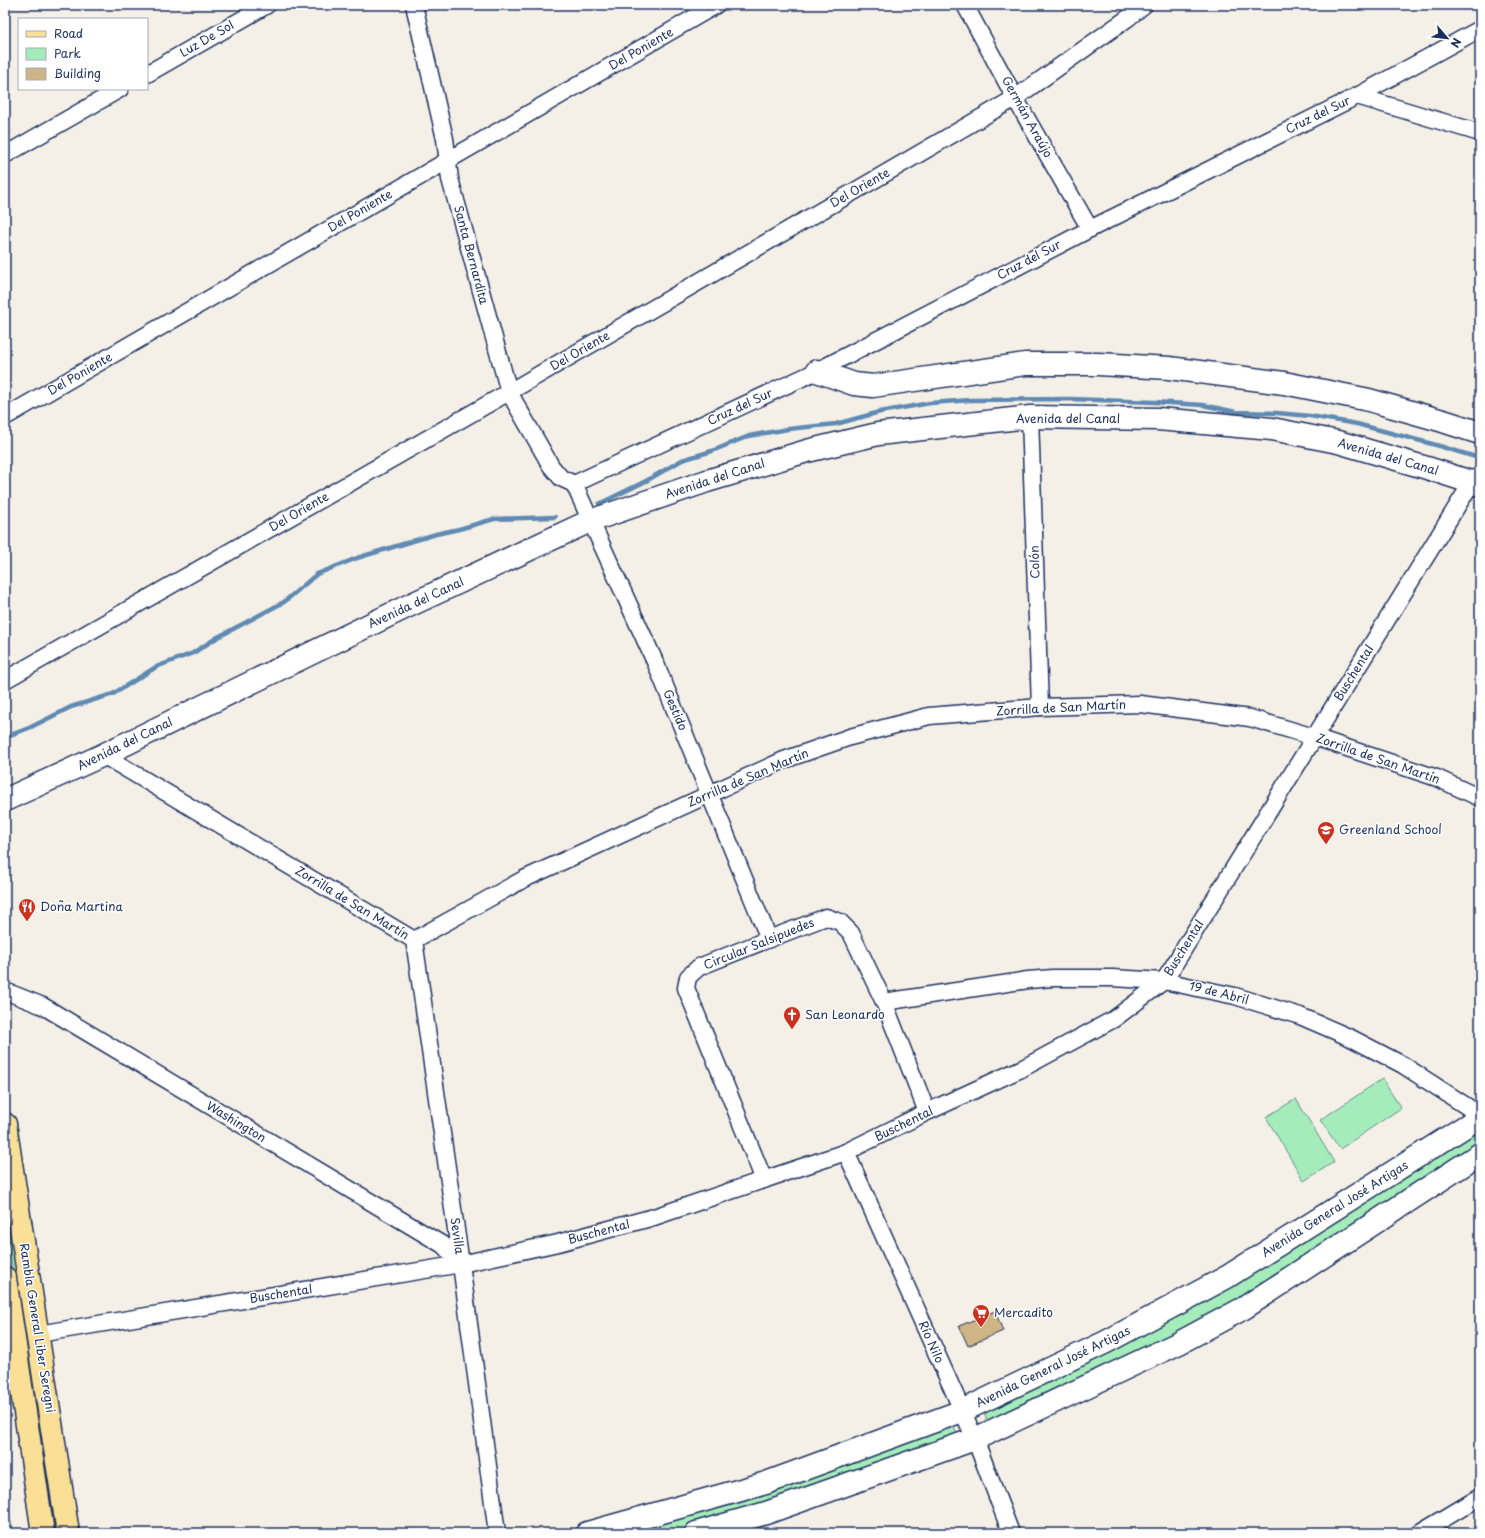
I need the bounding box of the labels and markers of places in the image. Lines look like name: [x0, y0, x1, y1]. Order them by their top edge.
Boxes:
school or university icon: Greenland School: [1316, 820, 1336, 845]
place label: Greenland School: [1339, 820, 1442, 838]
restaurant icon: Doña Martina: [17, 897, 37, 922]
place label: Doña Martina: [40, 897, 123, 915]
church icon: San Leonardo: [782, 1005, 802, 1030]
place label: San Leonardo: [805, 1005, 885, 1023]
supermarket icon: Mercadito: [971, 1303, 991, 1328]
place label: Mercadito: [994, 1303, 1053, 1321]

